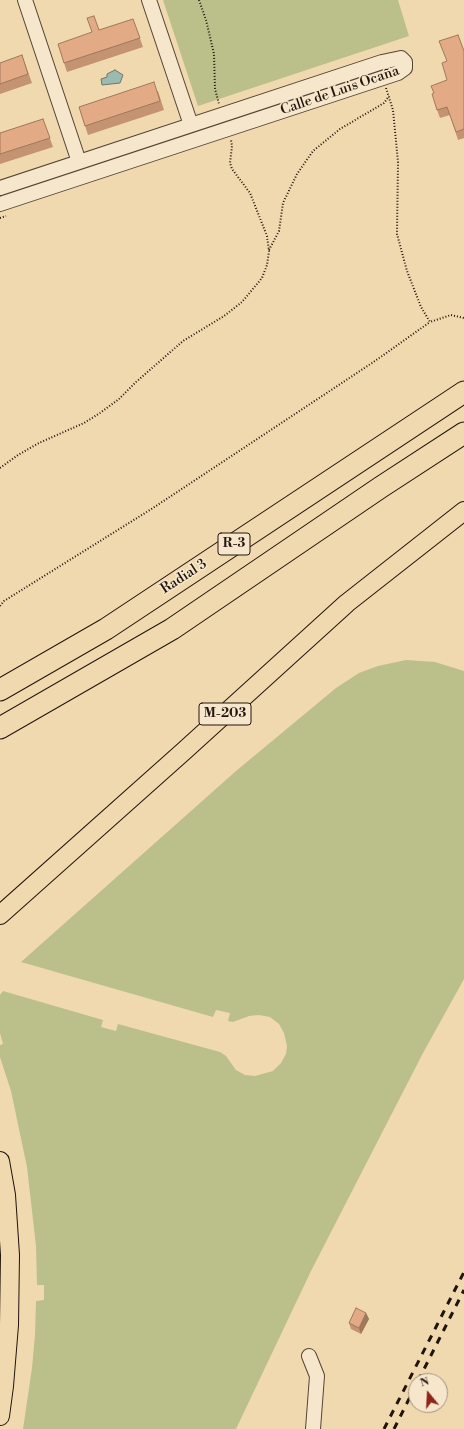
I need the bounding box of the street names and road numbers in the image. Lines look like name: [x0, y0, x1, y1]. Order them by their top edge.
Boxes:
street label: Calle de Luis Ocaña: [279, 63, 401, 119]
road number: R-3: [218, 533, 250, 555]
street label: Radial 3: [158, 556, 210, 598]
road number: M-203: [199, 703, 251, 725]

